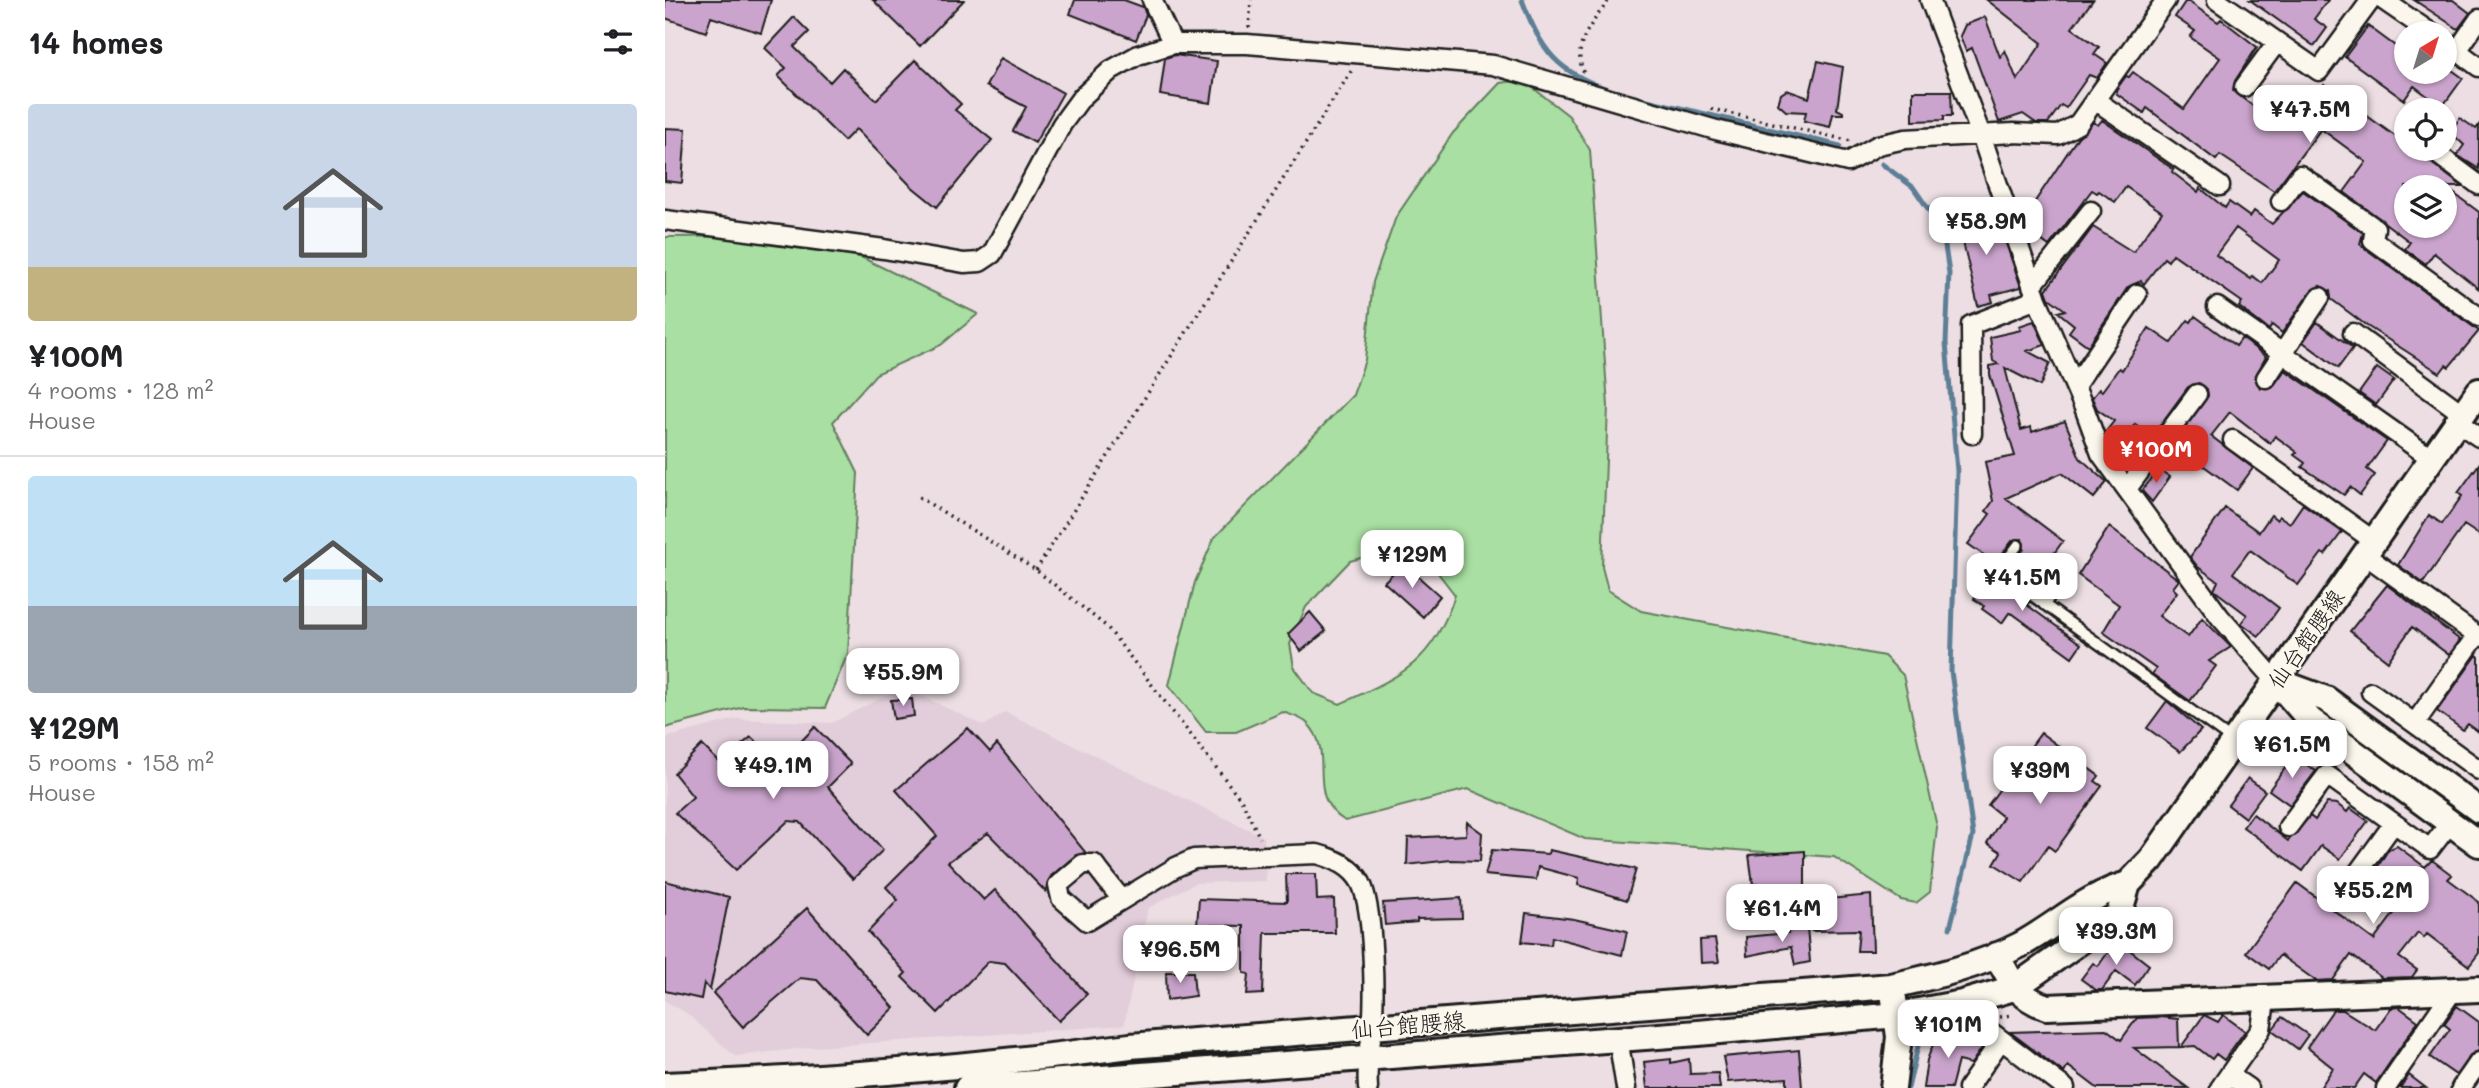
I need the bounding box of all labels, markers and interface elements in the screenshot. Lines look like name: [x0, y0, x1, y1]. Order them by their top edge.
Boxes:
north arrow: [2394, 21, 2457, 84]
map controls: [2394, 21, 2457, 238]
text: 14 homes: [28, 22, 164, 62]
icon: filters: [599, 23, 637, 61]
pin: ¥47.5M: [2253, 86, 2367, 145]
text: ¥47.5M: [2269, 93, 2351, 123]
button: locate: [2394, 98, 2457, 161]
icon: home: [270, 150, 396, 276]
button: layers: [2394, 175, 2457, 238]
pin: ¥58.9M: [1929, 198, 2043, 257]
text: ¥58.9M: [1945, 205, 2027, 235]
text: ¥100M: [28, 335, 124, 375]
text: 4 rooms · 128 m²: [28, 375, 213, 405]
text: House: [28, 405, 96, 435]
pin: ¥100M: [2107, 426, 2205, 485]
text: ¥100M: [2119, 433, 2193, 463]
icon: home: [270, 522, 396, 648]
pin: ¥129M: [1363, 530, 1461, 590]
text: ¥129M: [1377, 538, 1447, 568]
pin: ¥41.5M: [1965, 554, 2079, 613]
text: ¥41.5M: [1983, 561, 2061, 591]
street label: 仙台館腰線: [2260, 583, 2350, 694]
pin: ¥55.9M: [846, 648, 960, 708]
text: ¥55.9M: [862, 656, 944, 686]
text: ¥129M: [28, 707, 120, 747]
pin: ¥61.5M: [2235, 720, 2349, 780]
text: ¥61.5M: [2253, 728, 2331, 758]
pin: ¥49.1M: [716, 742, 830, 801]
pin: ¥39M: [1999, 746, 2081, 806]
text: 5 rooms · 158 m²: [28, 747, 214, 777]
text: ¥49.1M: [733, 749, 813, 779]
text: ¥39M: [2009, 754, 2071, 784]
text: House: [28, 777, 96, 807]
pin: ¥55.2M: [2316, 866, 2430, 926]
text: ¥55.2M: [2333, 874, 2413, 904]
pin: ¥61.4M: [1725, 884, 1839, 944]
text: ¥61.4M: [1742, 892, 1822, 922]
pin: ¥39.3M: [2059, 908, 2173, 967]
text: ¥39.3M: [2075, 915, 2157, 945]
pin: ¥96.5M: [1123, 926, 1237, 985]
text: ¥96.5M: [1139, 933, 1221, 963]
pin: ¥101M: [1899, 1000, 1997, 1060]
street label: 仙台館腰線: [1349, 1004, 1467, 1044]
text: ¥101M: [1914, 1008, 1982, 1038]

